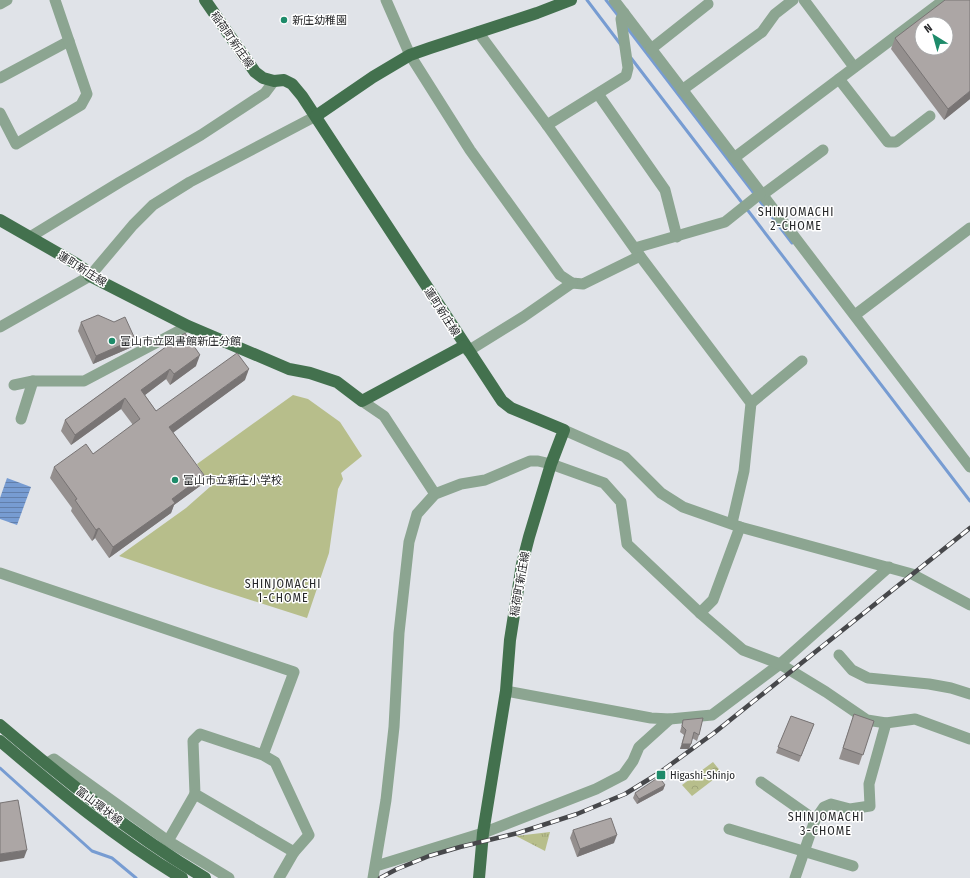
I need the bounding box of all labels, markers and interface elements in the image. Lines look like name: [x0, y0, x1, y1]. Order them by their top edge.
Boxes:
street label: 稲荷町新庄線: [208, 9, 256, 71]
place label: 新庄幼稚園: [292, 14, 347, 27]
marker: 新庄幼稚園: [279, 15, 289, 25]
north arrow: [914, 16, 954, 56]
text: N: [922, 21, 935, 36]
district label: SHINJOMACHI 2-CHOME: [758, 205, 834, 233]
street label: 蓮町新庄線: [55, 249, 109, 289]
street label: 蓮町新庄線: [422, 285, 462, 339]
place label: 富山市立図書館新庄分館: [120, 335, 241, 348]
marker: 富山市立図書館新庄分館: [107, 336, 117, 346]
place label: 富山市立新庄小学校: [183, 474, 282, 487]
marker: 富山市立新庄小学校: [170, 475, 180, 485]
street label: 稲荷町新庄線: [508, 550, 532, 618]
district label: SHINJOMACHI 1-CHOME: [245, 577, 321, 605]
marker: Higashi-Shinjo: [655, 769, 667, 781]
place label: Higashi-Shinjo: [670, 769, 735, 782]
street label: 富山環状線: [73, 784, 125, 828]
district label: SHINJOMACHI 3-CHOME: [788, 810, 864, 838]

